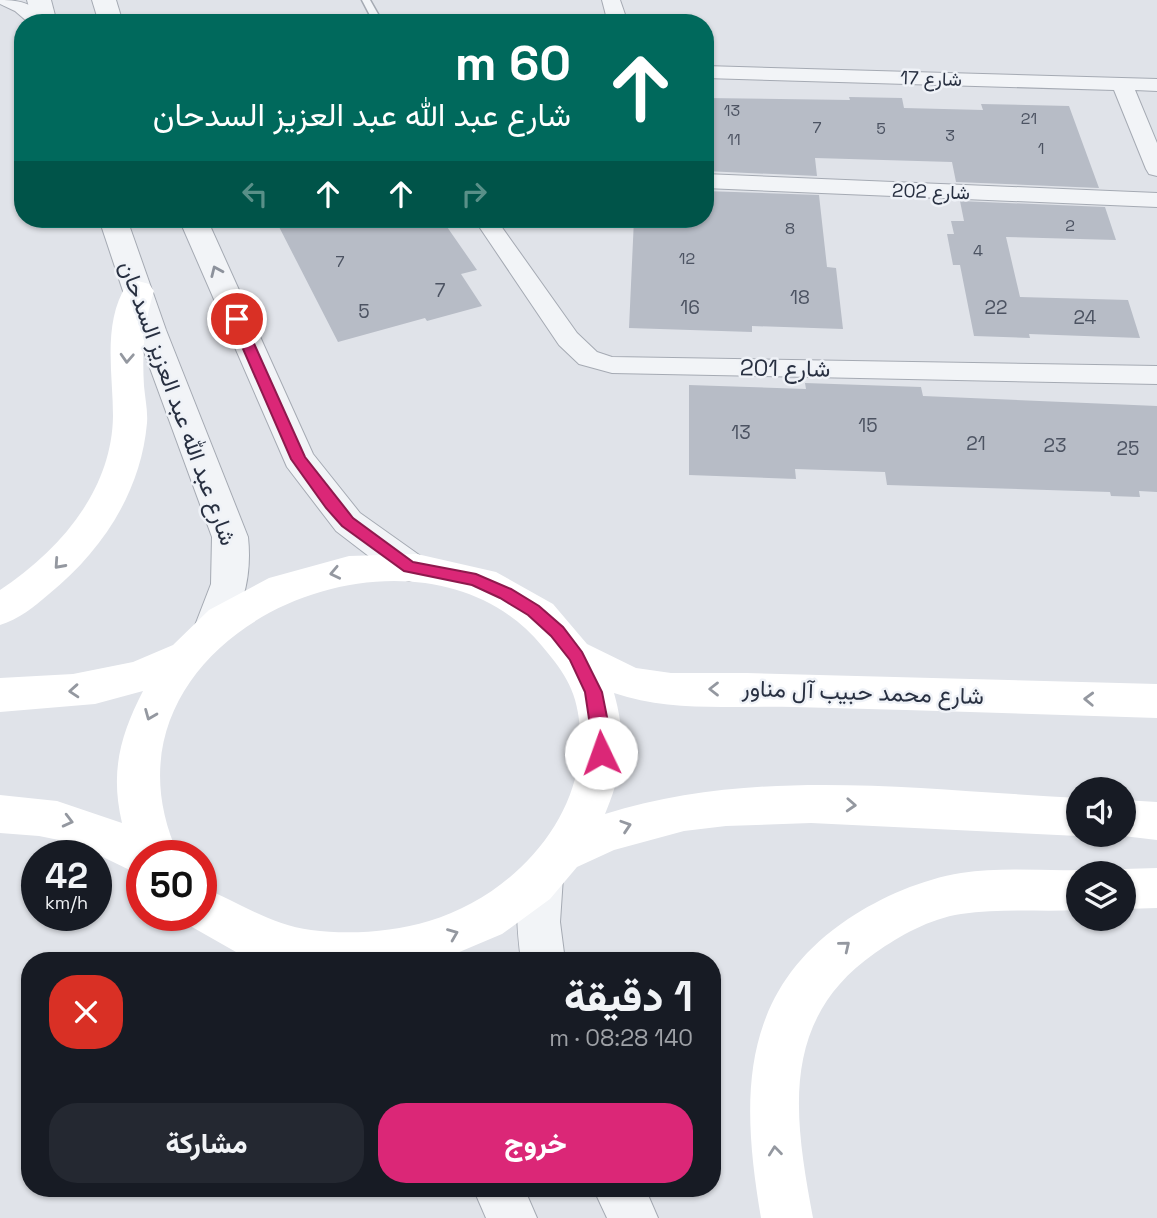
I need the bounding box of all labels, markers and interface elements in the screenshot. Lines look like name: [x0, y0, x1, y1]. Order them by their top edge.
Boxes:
text: 60 m: [455, 32, 571, 94]
icon: ahead: [595, 42, 686, 133]
street label: شارع 17: [900, 65, 962, 92]
text: شارع عبد الله عبد العزيز السدحان: [153, 95, 571, 135]
house number: 13: [724, 100, 740, 121]
house number: 21: [1021, 108, 1037, 129]
house number: 7: [812, 117, 822, 138]
house number: 5: [876, 118, 886, 139]
house number: 3: [945, 125, 955, 146]
house number: 11: [727, 129, 741, 150]
house number: 1: [1038, 138, 1044, 159]
icon: left: [236, 175, 274, 213]
icon: ahead: [309, 175, 347, 213]
icon: ahead: [382, 175, 420, 213]
icon: right: [455, 175, 493, 213]
street label: شارع 202: [891, 178, 971, 205]
house number: 2: [1065, 215, 1075, 236]
house number: 8: [785, 218, 795, 239]
house number: 4: [973, 240, 983, 261]
house number: 12: [679, 248, 695, 269]
house number: 7: [335, 251, 345, 272]
street label: شارع عبد الله عبد العزيز السدحان: [112, 257, 244, 550]
one-way arrow: [210, 265, 224, 277]
house number: 7: [435, 278, 446, 303]
house number: 18: [790, 285, 810, 310]
pin: [207, 289, 267, 349]
house number: 16: [680, 295, 700, 320]
house number: 22: [985, 295, 1007, 320]
house number: 5: [358, 299, 370, 324]
icon: arrive: [218, 300, 256, 338]
house number: 24: [1074, 305, 1097, 330]
street label: شارع 201: [740, 352, 830, 385]
one-way arrow: [119, 353, 134, 364]
house number: 15: [858, 413, 878, 438]
house number: 13: [731, 420, 751, 445]
house number: 21: [966, 431, 986, 456]
house number: 23: [1044, 433, 1066, 458]
house number: 25: [1117, 436, 1139, 461]
one-way arrow: [55, 556, 67, 569]
one-way arrow: [329, 565, 341, 580]
street label: شارع محمد حبيب آل مناور: [740, 673, 984, 712]
one-way arrow: [709, 681, 719, 697]
one-way arrow: [68, 683, 79, 698]
one-way arrow: [1083, 691, 1094, 707]
one-way arrow: [145, 709, 159, 721]
position arrow: [564, 716, 638, 790]
map controls: [1066, 777, 1136, 931]
button: sound: [1066, 777, 1136, 847]
one-way arrow: [846, 798, 857, 813]
one-way arrow: [61, 813, 73, 827]
one-way arrow: [620, 820, 632, 834]
speed limit sign: 50: [126, 840, 217, 931]
text: 42: [45, 854, 88, 898]
button: layers: [1066, 861, 1136, 931]
text: km/h: [45, 891, 88, 914]
one-way arrow: [446, 929, 458, 943]
one-way arrow: [838, 941, 850, 954]
text: 1 دقيقة: [564, 970, 693, 1023]
button: close: [49, 975, 123, 1049]
text: 140 m · 08:28: [549, 1023, 693, 1053]
button: مشاركة: [49, 1103, 364, 1183]
button: خروج: [378, 1103, 693, 1183]
one-way arrow: [768, 1145, 783, 1157]

